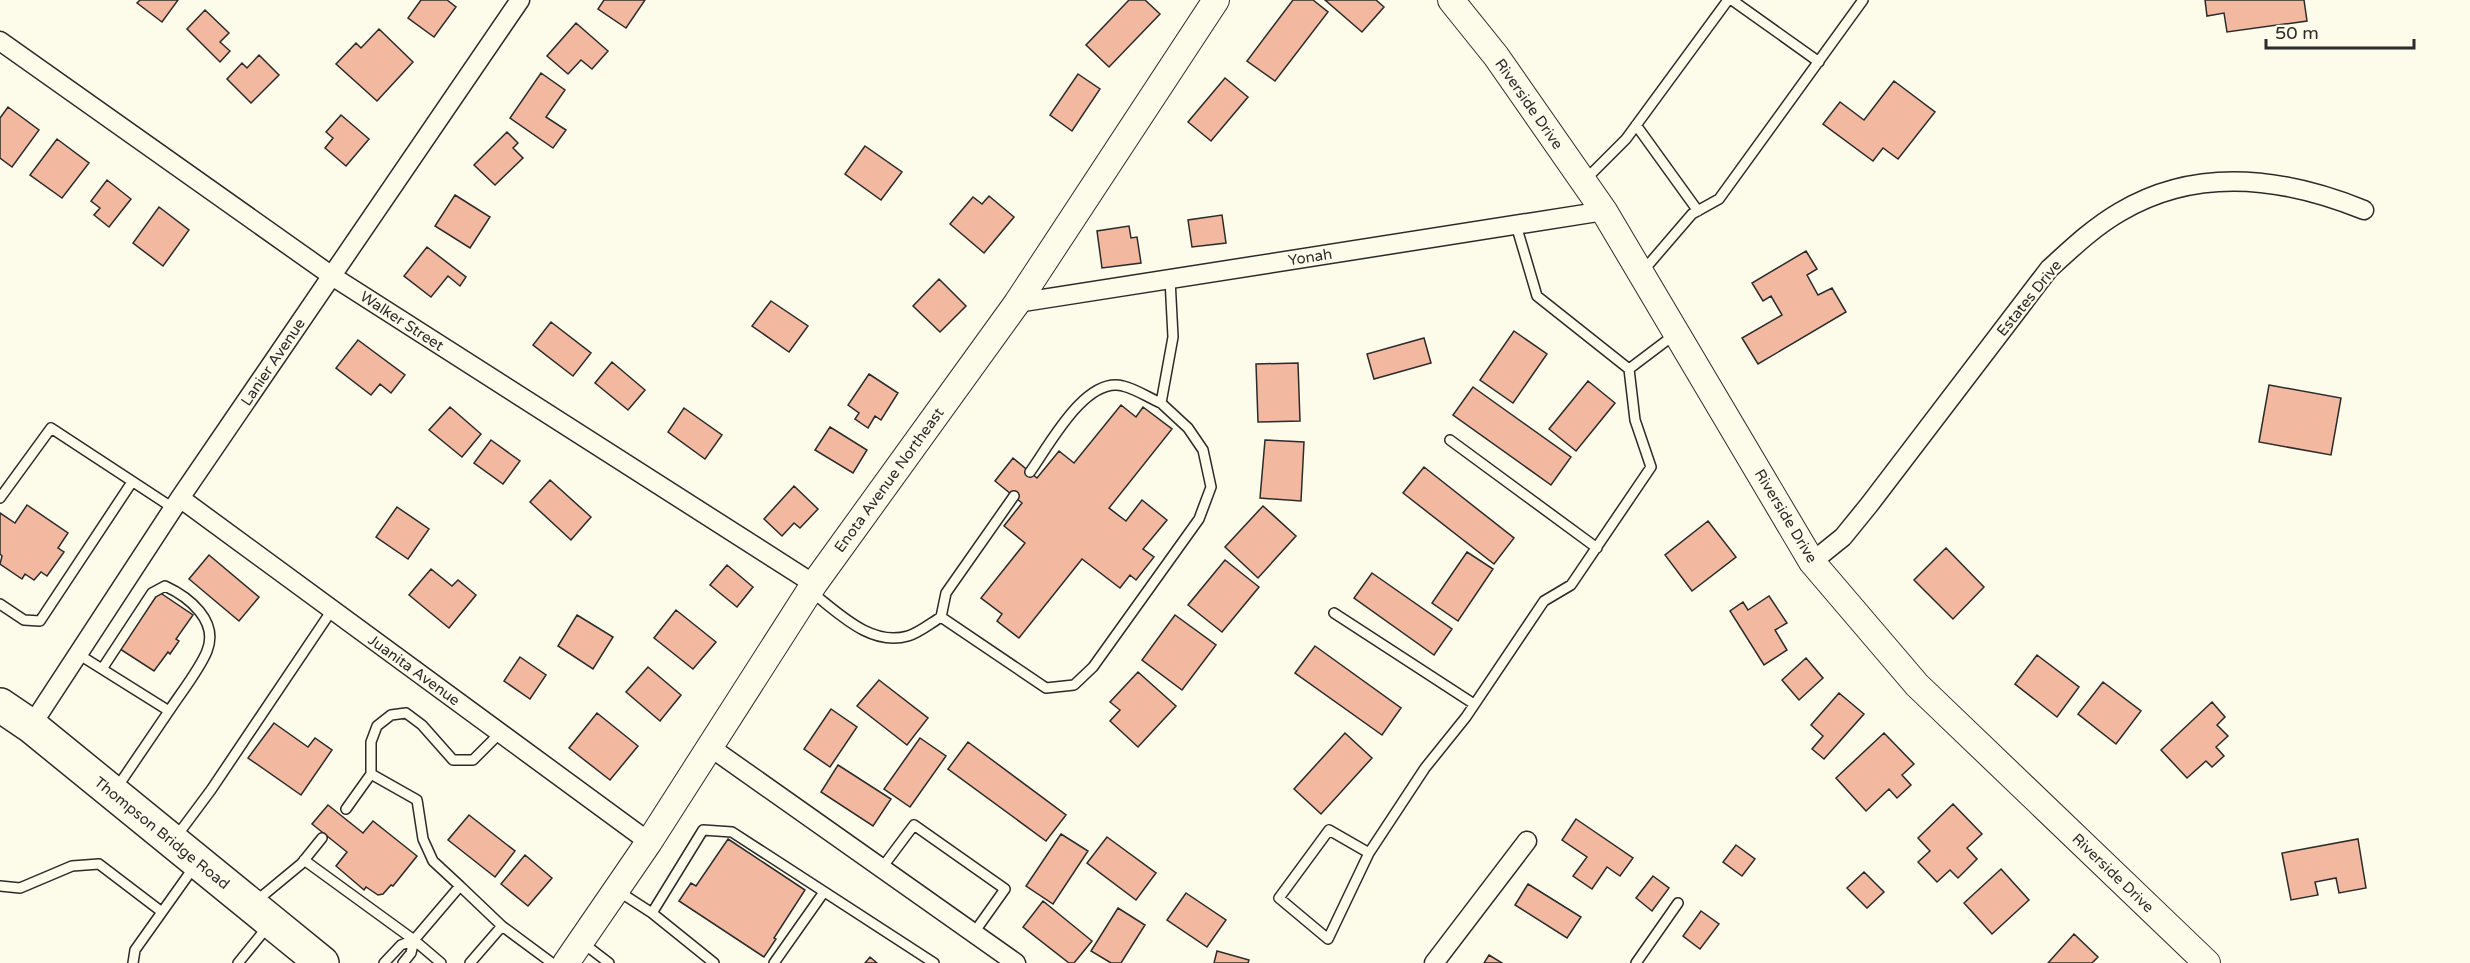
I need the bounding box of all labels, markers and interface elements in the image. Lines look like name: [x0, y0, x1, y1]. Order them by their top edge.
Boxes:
scale bar: [2266, 12, 2414, 50]
text: 50 m: [2275, 22, 2319, 44]
street label: Riverside Drive: [1491, 55, 1567, 153]
street label: Yonah: [1287, 245, 1333, 269]
street label: Estates Drive: [1993, 256, 2065, 340]
street label: Walker Street: [357, 287, 447, 355]
street label: Lanier Avenue: [237, 315, 309, 409]
street label: Enota Avenue Northeast: [830, 404, 948, 556]
street label: Riverside Drive: [1751, 466, 1821, 566]
street label: Juanita Avenue: [365, 631, 463, 709]
street label: Thompson Bridge Road: [91, 773, 233, 893]
street label: Riverside Drive: [2069, 830, 2157, 916]

